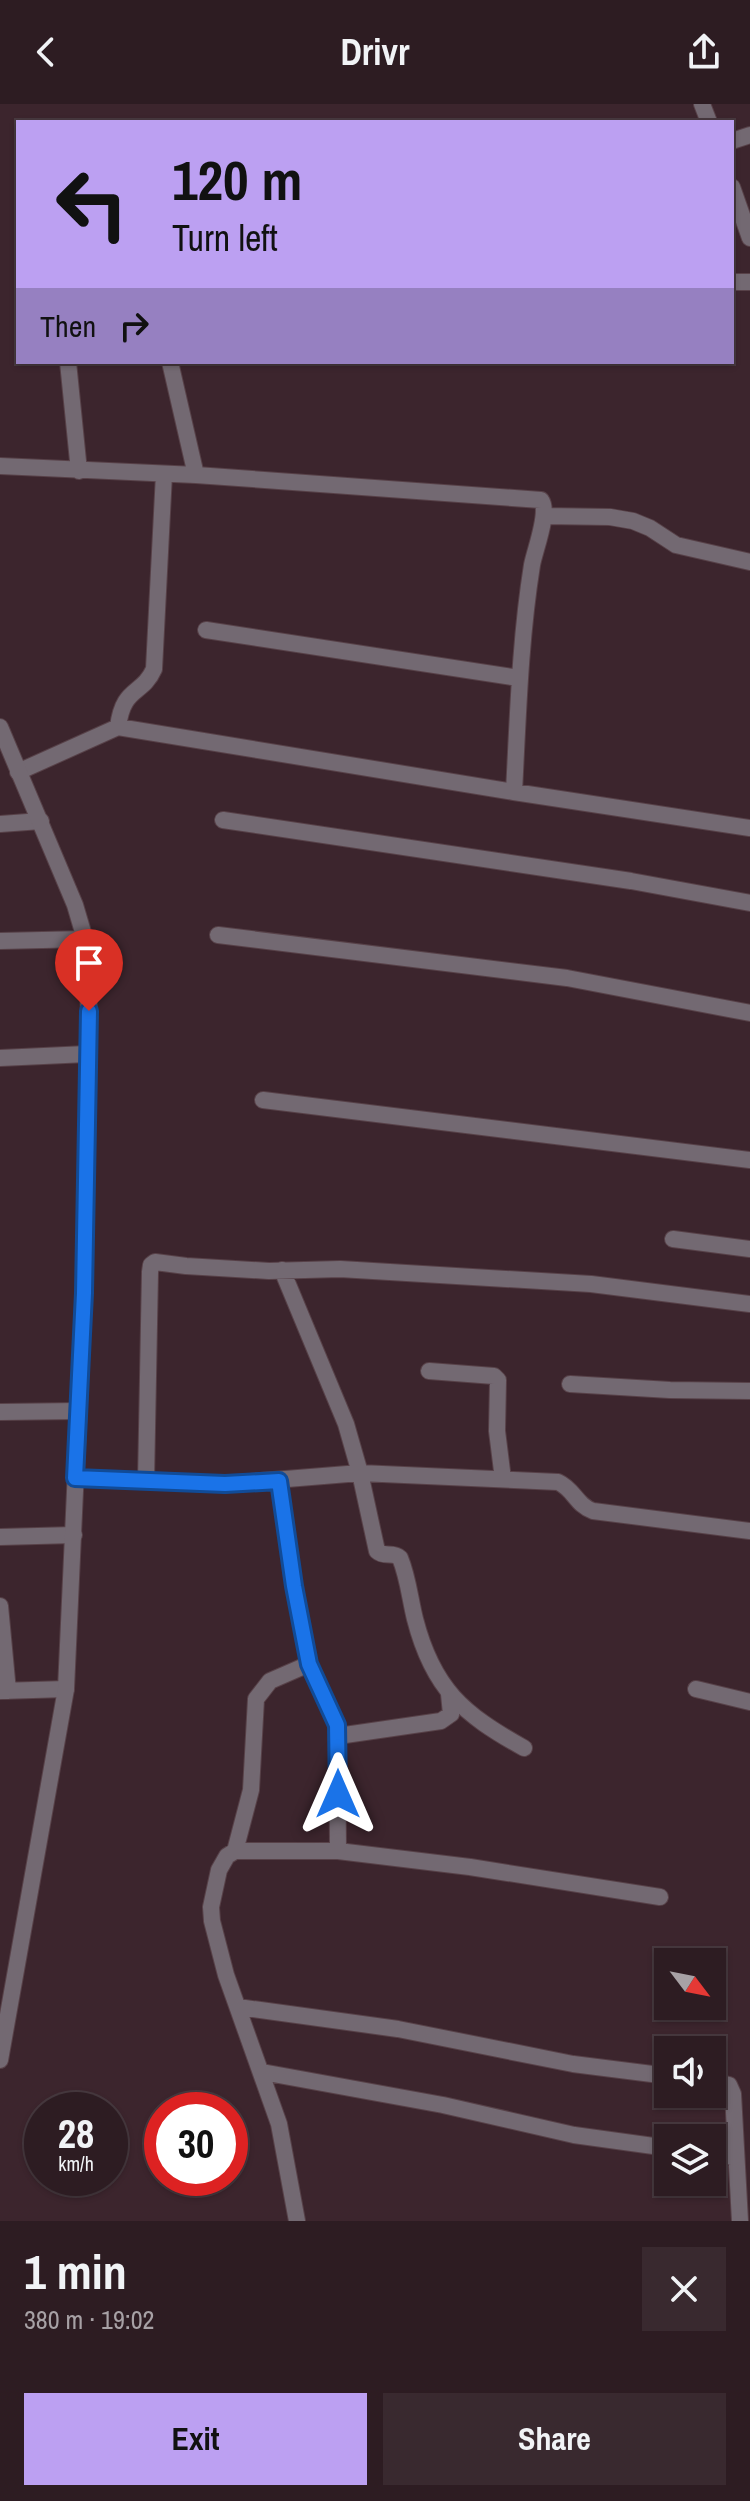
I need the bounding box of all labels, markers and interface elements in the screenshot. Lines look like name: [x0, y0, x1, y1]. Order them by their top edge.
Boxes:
text: Drivr: [341, 28, 409, 76]
icon: back: [24, 30, 68, 74]
icon: share: [682, 30, 726, 74]
text: 120 m: [172, 142, 302, 217]
icon: left: [40, 152, 144, 256]
text: Turn left: [172, 214, 278, 262]
icon: right: [112, 304, 156, 348]
text: Then: [40, 306, 96, 346]
pin: [55, 929, 123, 1011]
icon: arrive: [67, 941, 111, 985]
position arrow: [296, 1752, 380, 1836]
north arrow: [654, 1948, 726, 2020]
map controls: [654, 1948, 726, 2196]
button: sound: [654, 2036, 726, 2108]
speed limit sign: 30: [144, 2092, 248, 2196]
text: 28: [58, 2107, 94, 2160]
button: layers: [654, 2124, 726, 2196]
text: km/h: [58, 2150, 94, 2177]
text: 1 min: [24, 2239, 127, 2304]
button: close: [642, 2247, 726, 2331]
text: 380 m · 19:02: [24, 2302, 154, 2337]
button: Exit: [24, 2393, 367, 2485]
button: Share: [383, 2393, 726, 2485]

